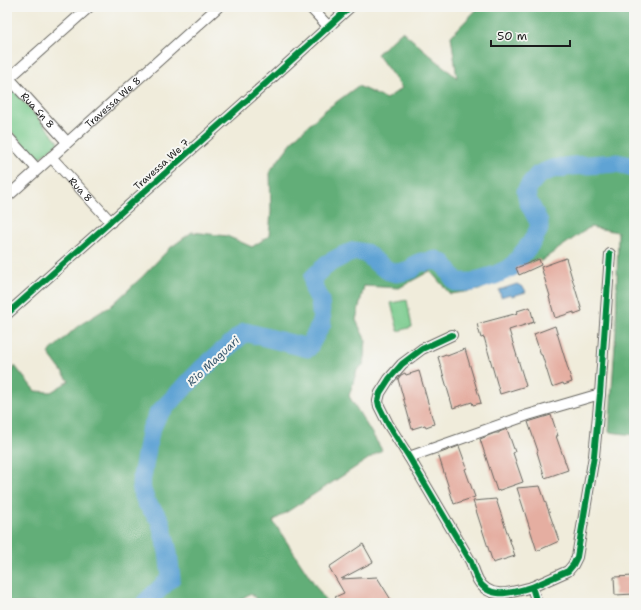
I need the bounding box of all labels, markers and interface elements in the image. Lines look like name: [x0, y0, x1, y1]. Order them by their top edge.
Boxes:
scale bar: [491, 22, 570, 48]
text: 50 m: [497, 28, 527, 44]
street label: Travessa We 8: [82, 74, 143, 131]
street label: Rua Sn 8: [18, 90, 57, 131]
street label: Travessa We 7: [131, 136, 192, 193]
street label: Rua 8: [66, 175, 95, 205]
water label: Rio Maguari: [184, 333, 243, 389]

